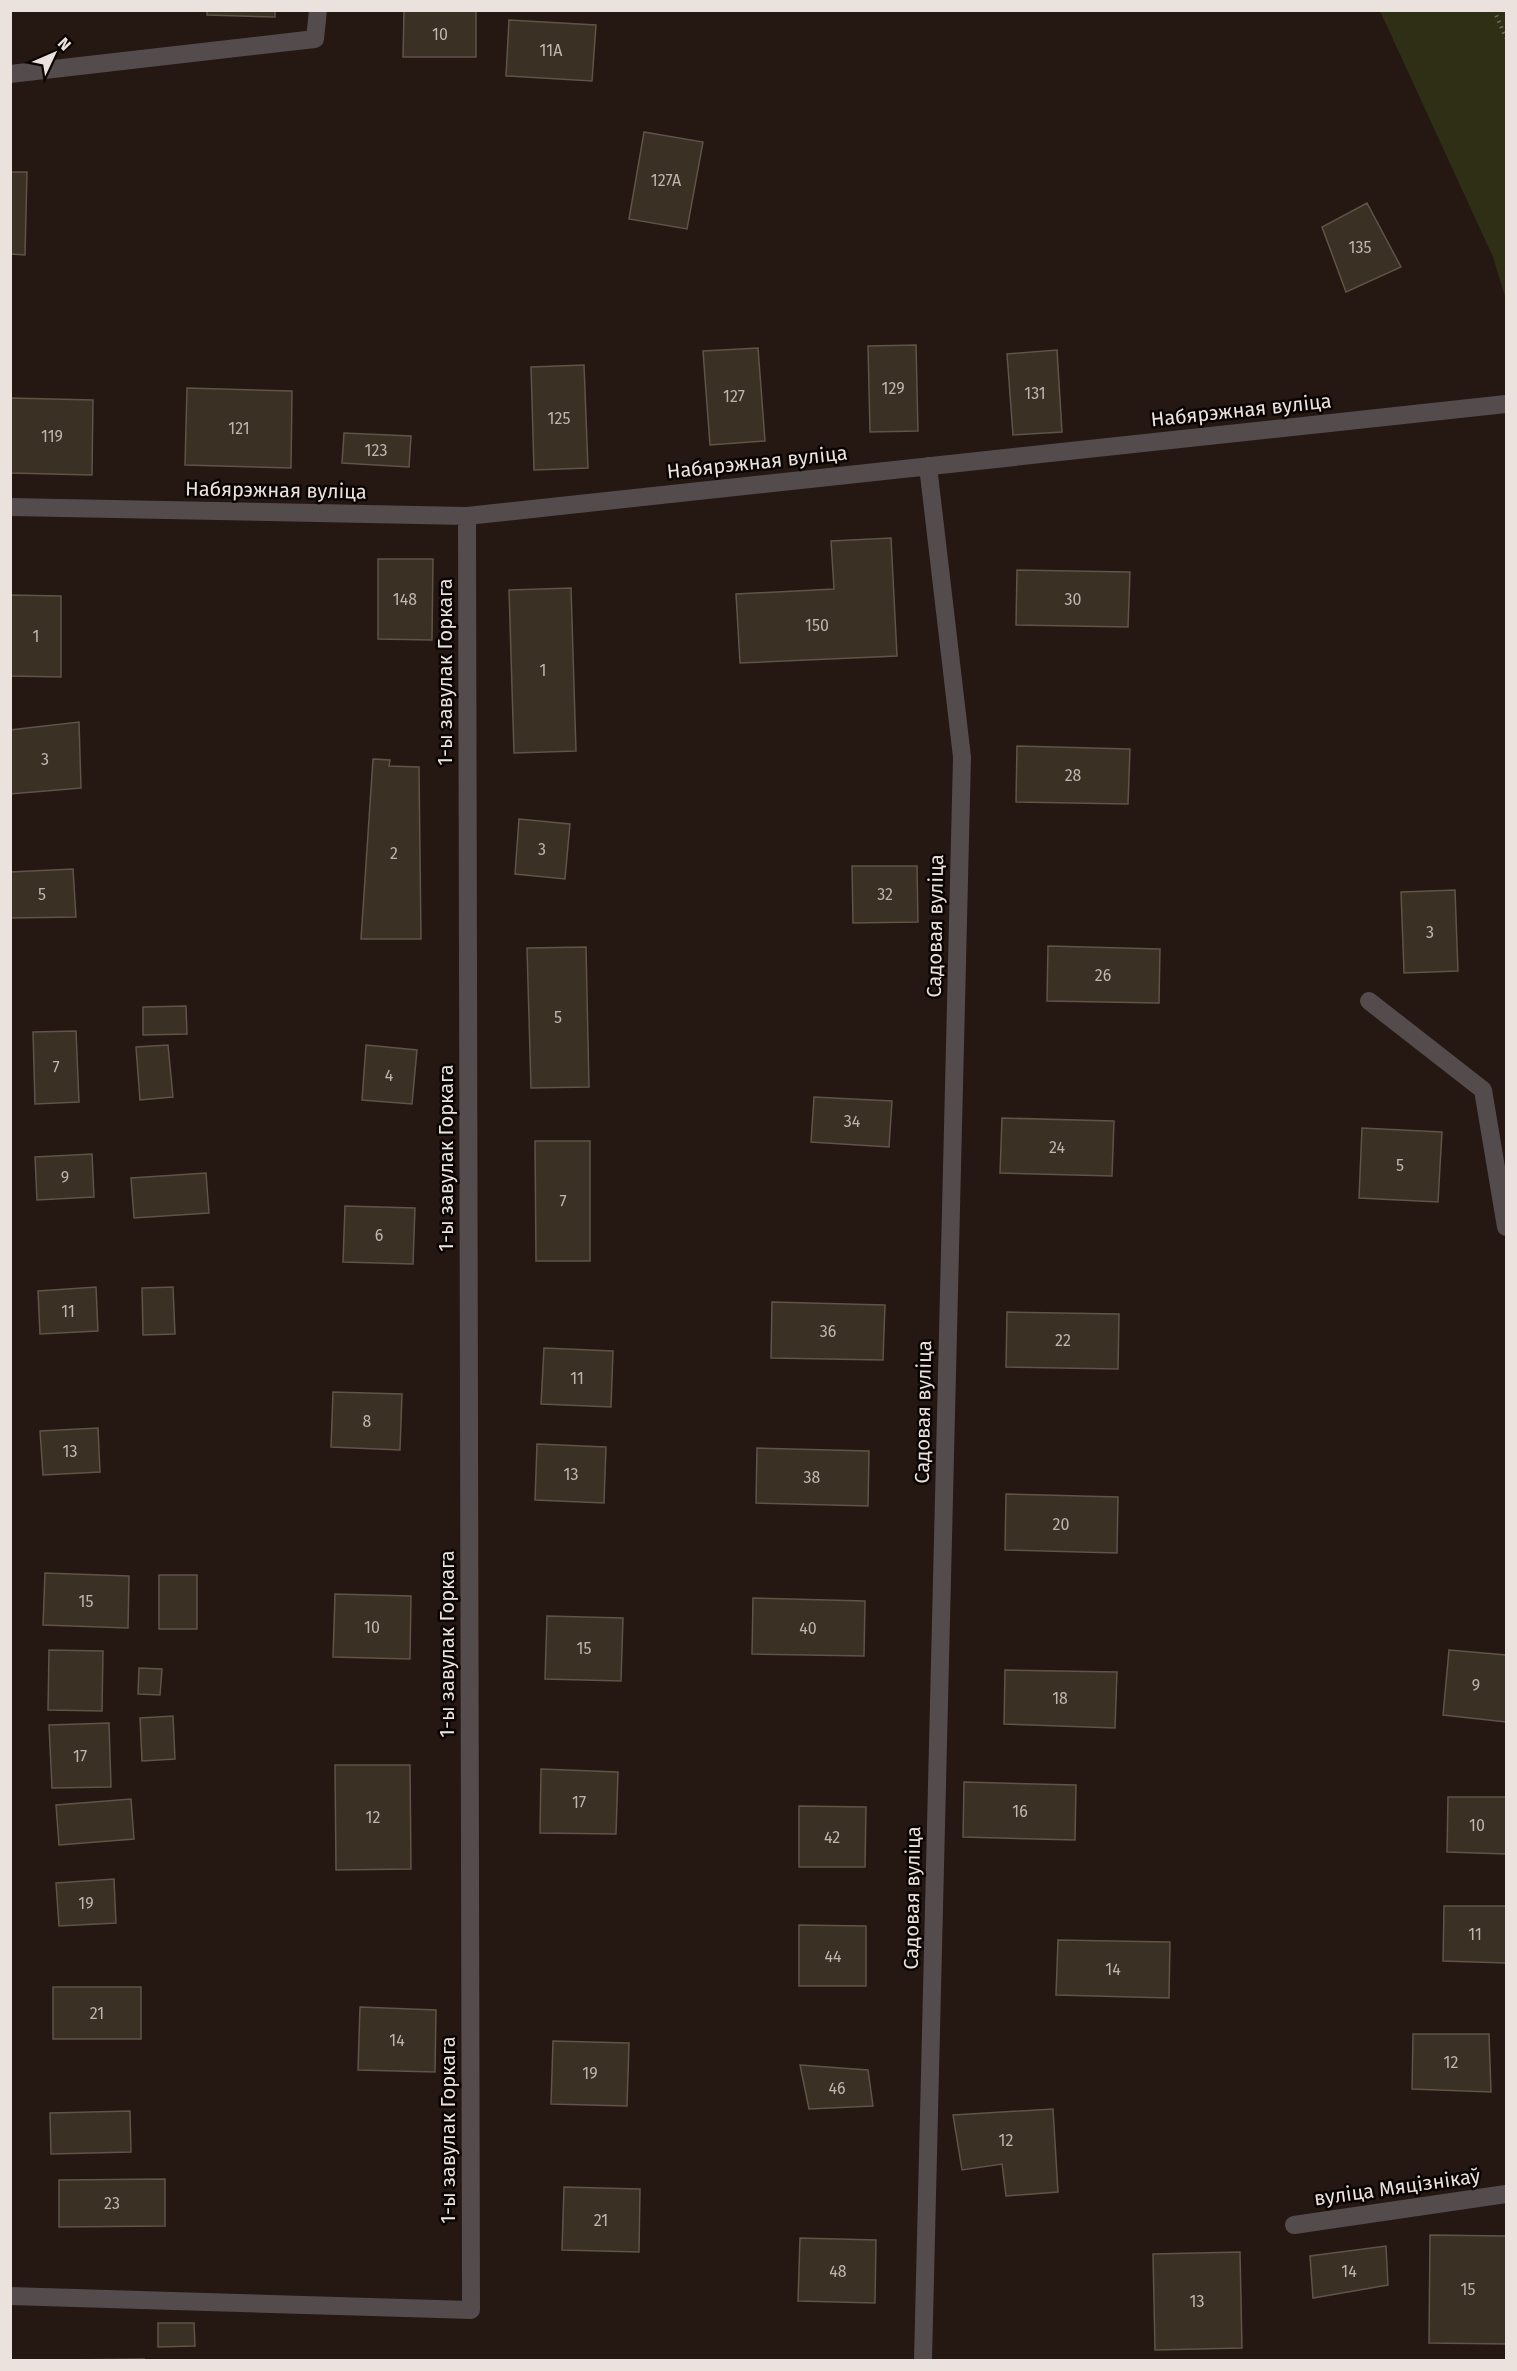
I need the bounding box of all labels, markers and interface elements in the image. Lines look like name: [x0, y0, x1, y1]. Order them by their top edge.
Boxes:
north arrow: [24, 24, 84, 84]
house number: 10: [432, 25, 448, 44]
text: N: [54, 34, 75, 54]
house number: 11А: [540, 41, 563, 60]
house number: 127А: [651, 171, 682, 190]
house number: 135: [1349, 238, 1371, 257]
house number: 129: [881, 379, 905, 398]
house number: 131: [1024, 384, 1046, 403]
house number: 127: [723, 387, 745, 406]
street label: Набярэжная вуліца: [1149, 389, 1333, 431]
house number: 125: [548, 409, 570, 428]
house number: 121: [228, 419, 250, 438]
house number: 119: [41, 427, 63, 446]
house number: 123: [365, 441, 387, 460]
street label: Набярэжная вуліца: [665, 441, 849, 483]
street label: Набярэжная вуліца: [185, 476, 367, 504]
street label: 1-ы завулак Горкага: [433, 578, 457, 766]
house number: 148: [393, 590, 417, 609]
house number: 30: [1065, 590, 1082, 609]
house number: 150: [805, 616, 829, 635]
house number: 1: [33, 627, 39, 646]
house number: 1: [540, 661, 546, 680]
house number: 3: [41, 750, 49, 769]
house number: 28: [1065, 766, 1082, 785]
house number: 3: [538, 840, 546, 859]
house number: 2: [390, 844, 398, 863]
street label: Садовая вуліца: [922, 854, 948, 998]
house number: 5: [38, 885, 46, 904]
house number: 32: [877, 885, 893, 904]
house number: 3: [1426, 923, 1434, 942]
house number: 26: [1095, 966, 1111, 985]
house number: 5: [554, 1008, 562, 1027]
house number: 7: [52, 1058, 60, 1077]
street label: 1-ы завулак Горкага: [434, 1064, 458, 1252]
house number: 4: [385, 1066, 394, 1085]
house number: 34: [844, 1112, 861, 1131]
house number: 24: [1049, 1138, 1065, 1157]
house number: 5: [1396, 1156, 1404, 1175]
house number: 9: [61, 1168, 69, 1187]
house number: 7: [559, 1192, 567, 1211]
house number: 6: [375, 1226, 383, 1245]
house number: 11: [61, 1302, 75, 1321]
house number: 36: [820, 1322, 836, 1341]
house number: 22: [1055, 1331, 1071, 1350]
street label: Садовая вуліца: [910, 1340, 936, 1484]
house number: 11: [570, 1369, 584, 1388]
house number: 8: [363, 1412, 372, 1431]
house number: 13: [63, 1442, 77, 1461]
house number: 13: [564, 1465, 578, 1484]
house number: 38: [804, 1468, 821, 1487]
house number: 20: [1053, 1515, 1069, 1534]
street label: 1-ы завулак Горкага: [435, 1550, 459, 1738]
house number: 15: [79, 1592, 93, 1611]
house number: 10: [364, 1618, 380, 1637]
house number: 40: [799, 1619, 817, 1638]
house number: 15: [577, 1639, 591, 1658]
house number: 9: [1472, 1676, 1480, 1695]
house number: 18: [1052, 1689, 1068, 1708]
house number: 17: [73, 1747, 87, 1766]
house number: 17: [572, 1793, 586, 1812]
house number: 16: [1012, 1802, 1028, 1821]
house number: 12: [366, 1808, 380, 1827]
house number: 10: [1469, 1816, 1485, 1835]
street label: Садовая вуліца: [899, 1826, 925, 1970]
house number: 42: [824, 1828, 840, 1847]
house number: 19: [78, 1894, 94, 1913]
house number: 11: [1468, 1925, 1482, 1944]
house number: 44: [824, 1947, 842, 1966]
house number: 14: [1105, 1960, 1121, 1979]
house number: 21: [90, 2004, 104, 2023]
house number: 14: [389, 2031, 405, 2050]
street label: 1-ы завулак Горкага: [436, 2036, 460, 2224]
house number: 12: [1444, 2053, 1458, 2072]
house number: 19: [582, 2064, 598, 2083]
house number: 46: [828, 2079, 846, 2098]
house number: 12: [999, 2131, 1013, 2150]
street label: вуліца Мяцізнікаў: [1312, 2163, 1482, 2211]
house number: 23: [104, 2194, 120, 2213]
house number: 21: [594, 2211, 608, 2230]
house number: 48: [829, 2262, 847, 2281]
house number: 14: [1341, 2262, 1357, 2281]
house number: 15: [1461, 2280, 1475, 2299]
house number: 13: [1190, 2292, 1204, 2311]

